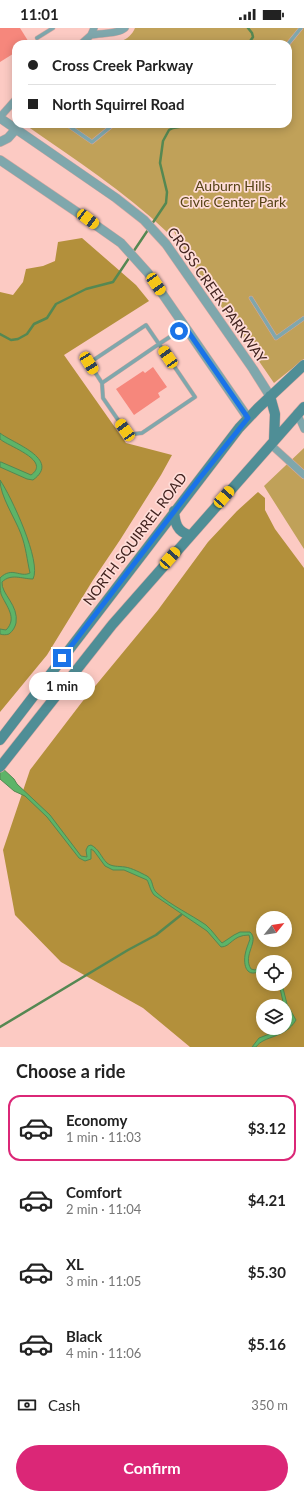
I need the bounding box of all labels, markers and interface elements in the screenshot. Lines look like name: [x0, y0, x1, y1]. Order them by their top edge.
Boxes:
text: 11:01: [20, 5, 59, 23]
text: Cross Creek Parkway: [52, 56, 193, 74]
text: North Squirrel Road: [52, 95, 184, 113]
park label: Auburn Hills Civic Center Park: [180, 177, 287, 210]
car: [75, 207, 101, 231]
street label: CROSS CREEK PARKWAY: [164, 224, 271, 366]
car: [144, 271, 168, 297]
route start: [170, 322, 188, 340]
car: [156, 344, 180, 370]
car: [78, 350, 100, 376]
car: [113, 417, 137, 443]
street label: NORTH SQUIRREL ROAD: [79, 469, 190, 608]
car: [212, 484, 236, 510]
car: [158, 545, 182, 571]
route end: [53, 649, 71, 667]
callout: 1 min: [29, 672, 95, 700]
text: 1 min: [46, 678, 78, 694]
north arrow: [256, 911, 292, 947]
map controls: [256, 911, 292, 1035]
button: locate: [256, 955, 292, 991]
button: layers: [256, 999, 292, 1035]
text: Choose a ride: [16, 1060, 125, 1082]
icon: car: [18, 1110, 54, 1146]
text: Economy: [66, 1111, 127, 1129]
text: $3.12: [248, 1119, 286, 1137]
text: 1 min · 11:03: [66, 1129, 141, 1145]
icon: car: [18, 1182, 54, 1218]
text: Comfort: [66, 1183, 122, 1201]
text: $4.21: [248, 1191, 286, 1209]
text: 2 min · 11:04: [66, 1201, 141, 1217]
icon: car: [18, 1254, 54, 1290]
text: XL: [66, 1255, 84, 1273]
text: $5.30: [248, 1263, 286, 1281]
text: 3 min · 11:05: [66, 1273, 141, 1289]
icon: car: [18, 1326, 54, 1362]
text: Black: [66, 1327, 102, 1345]
text: $5.16: [248, 1335, 286, 1353]
text: 4 min · 11:06: [66, 1345, 141, 1361]
icon: cash: [16, 1394, 38, 1416]
text: Cash: [48, 1396, 80, 1414]
text: 350 m: [251, 1397, 288, 1413]
button: Confirm: [16, 1445, 288, 1491]

